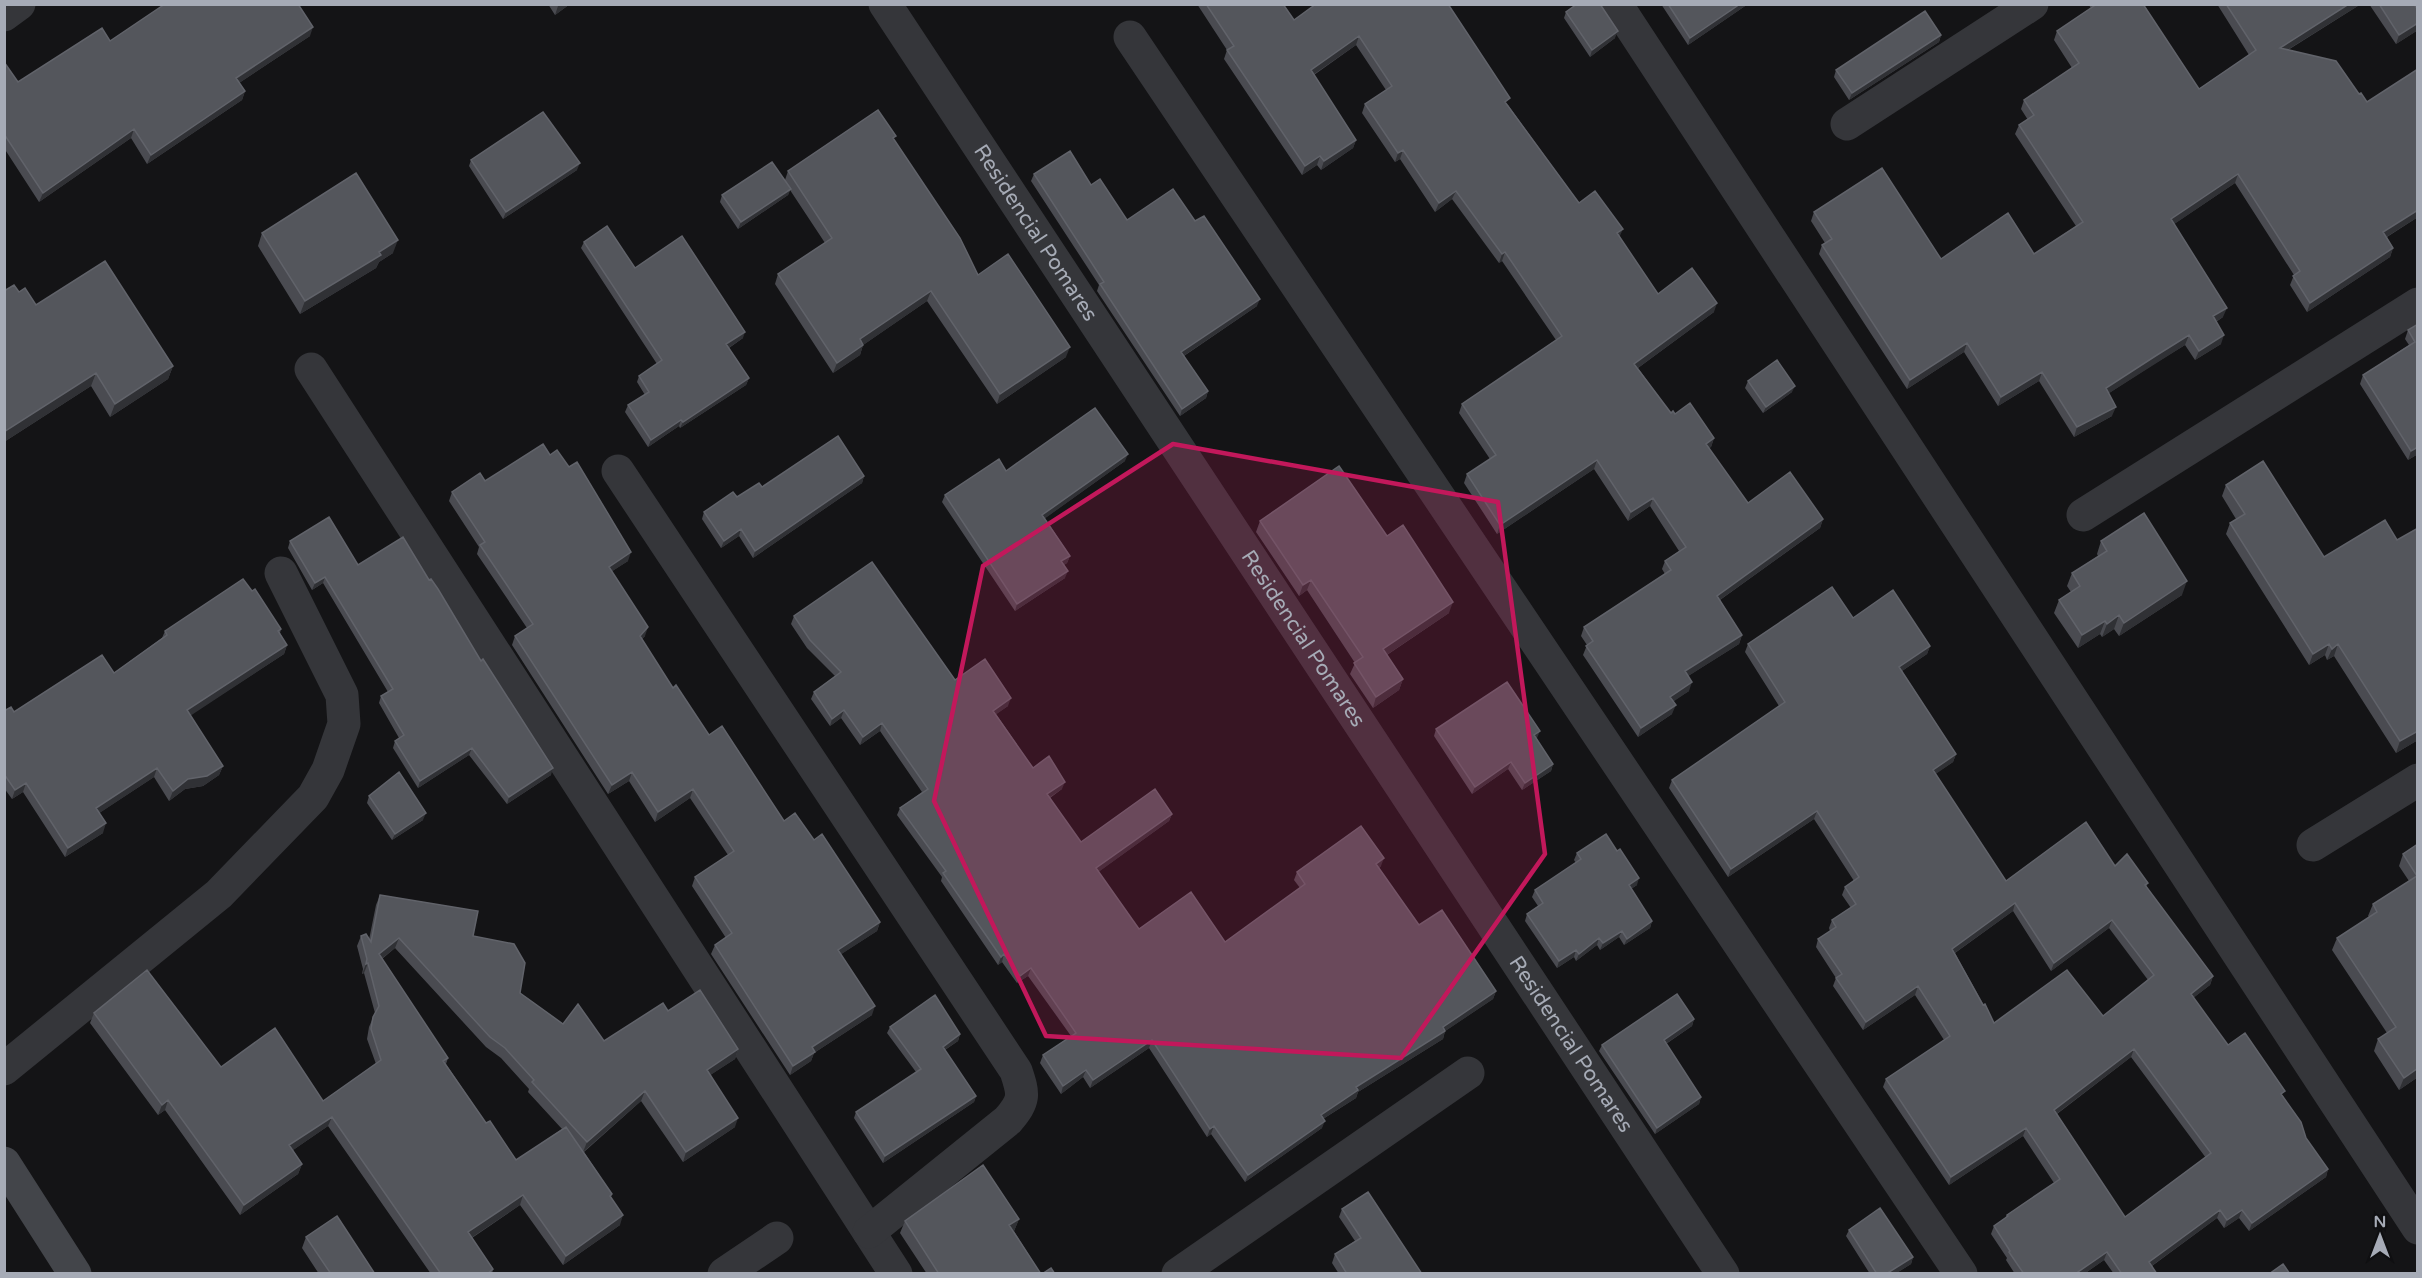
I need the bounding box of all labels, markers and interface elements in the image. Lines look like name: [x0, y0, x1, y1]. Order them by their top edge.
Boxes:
street label: Residencial Pomares: [969, 140, 1103, 326]
street label: Residencial Pomares: [1236, 545, 1371, 731]
street label: Residencial Pomares: [1504, 951, 1639, 1137]
north arrow: [2350, 1206, 2410, 1266]
text: N: [2374, 1212, 2386, 1232]

